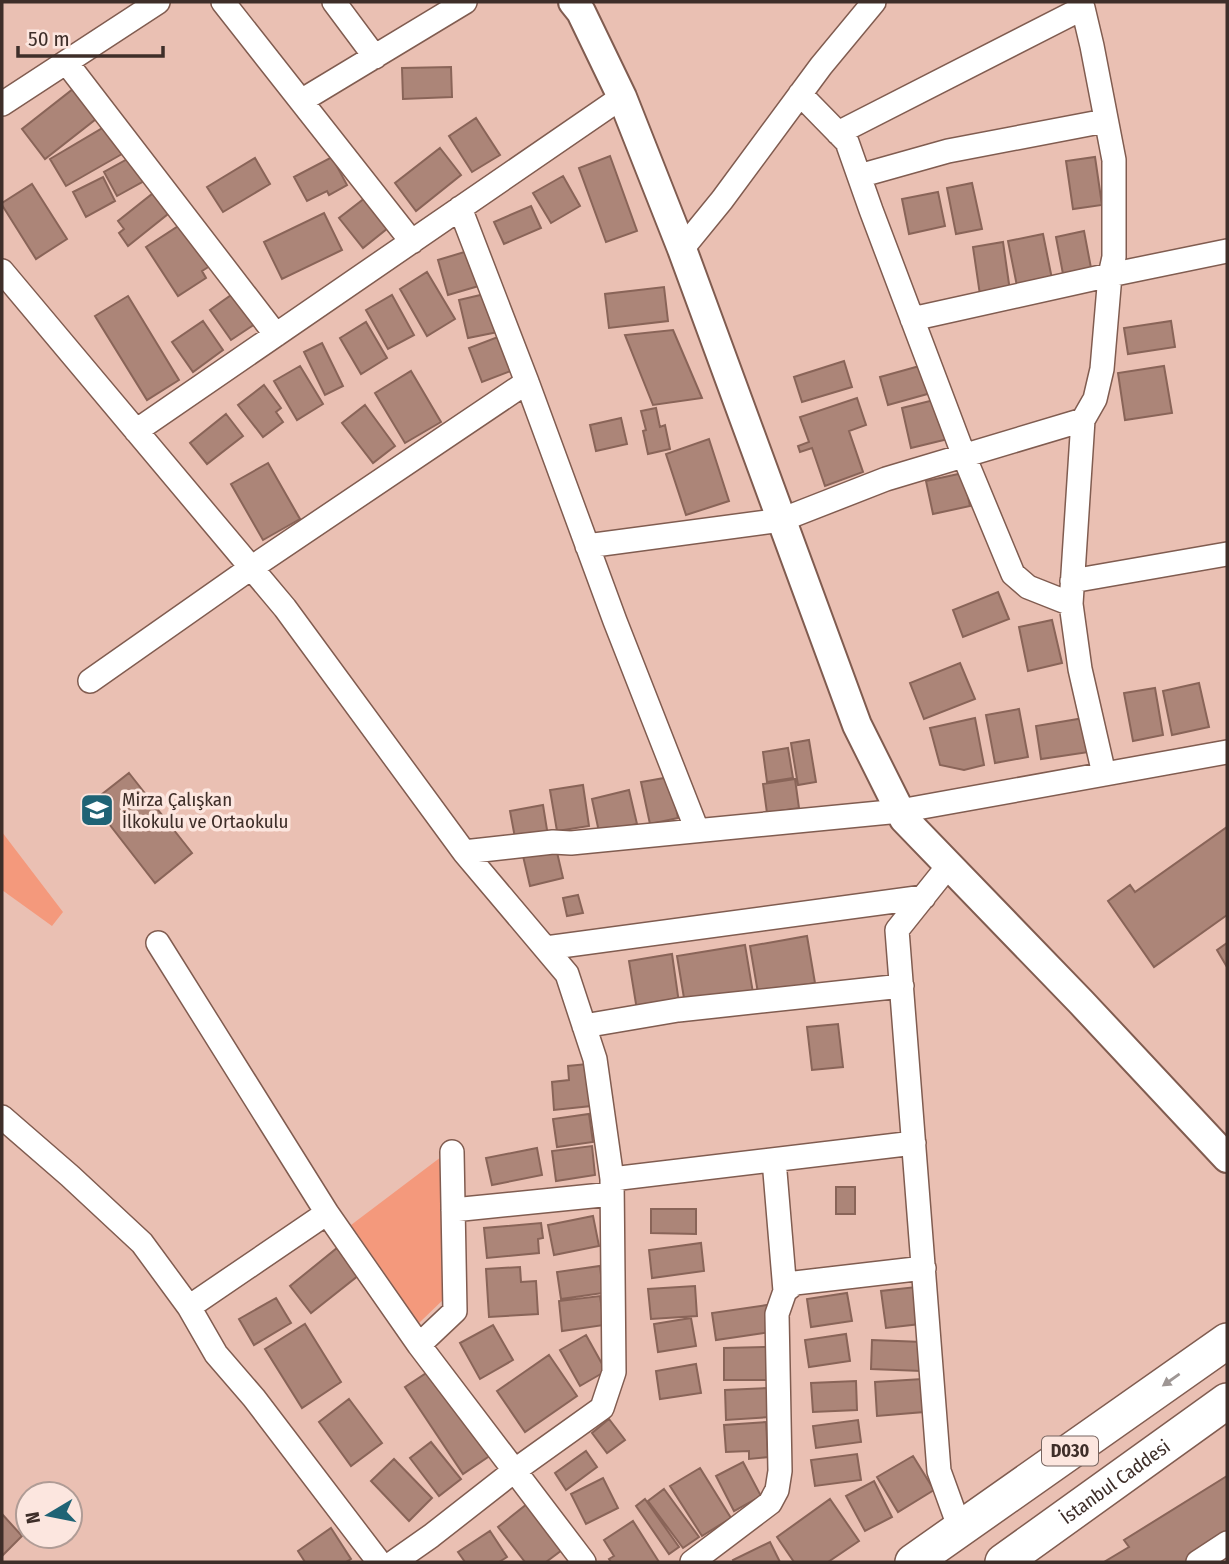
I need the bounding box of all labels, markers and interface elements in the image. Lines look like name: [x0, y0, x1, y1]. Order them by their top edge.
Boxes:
scale bar: [18, 14, 163, 58]
text: 50 m: [28, 26, 70, 52]
place label: Mirza Çalışkan İlkokulu ve Ortaokulu: [122, 788, 289, 833]
school or university icon: Mirza Çalışkan İlkokulu ve Ortaokulu: [78, 791, 116, 829]
one-way arrow: [1162, 1373, 1180, 1387]
street label: İstanbul Caddesi: [1056, 1434, 1174, 1529]
road number: D030: [1042, 1436, 1098, 1466]
north arrow: [14, 1480, 84, 1550]
text: N: [20, 1510, 45, 1525]

